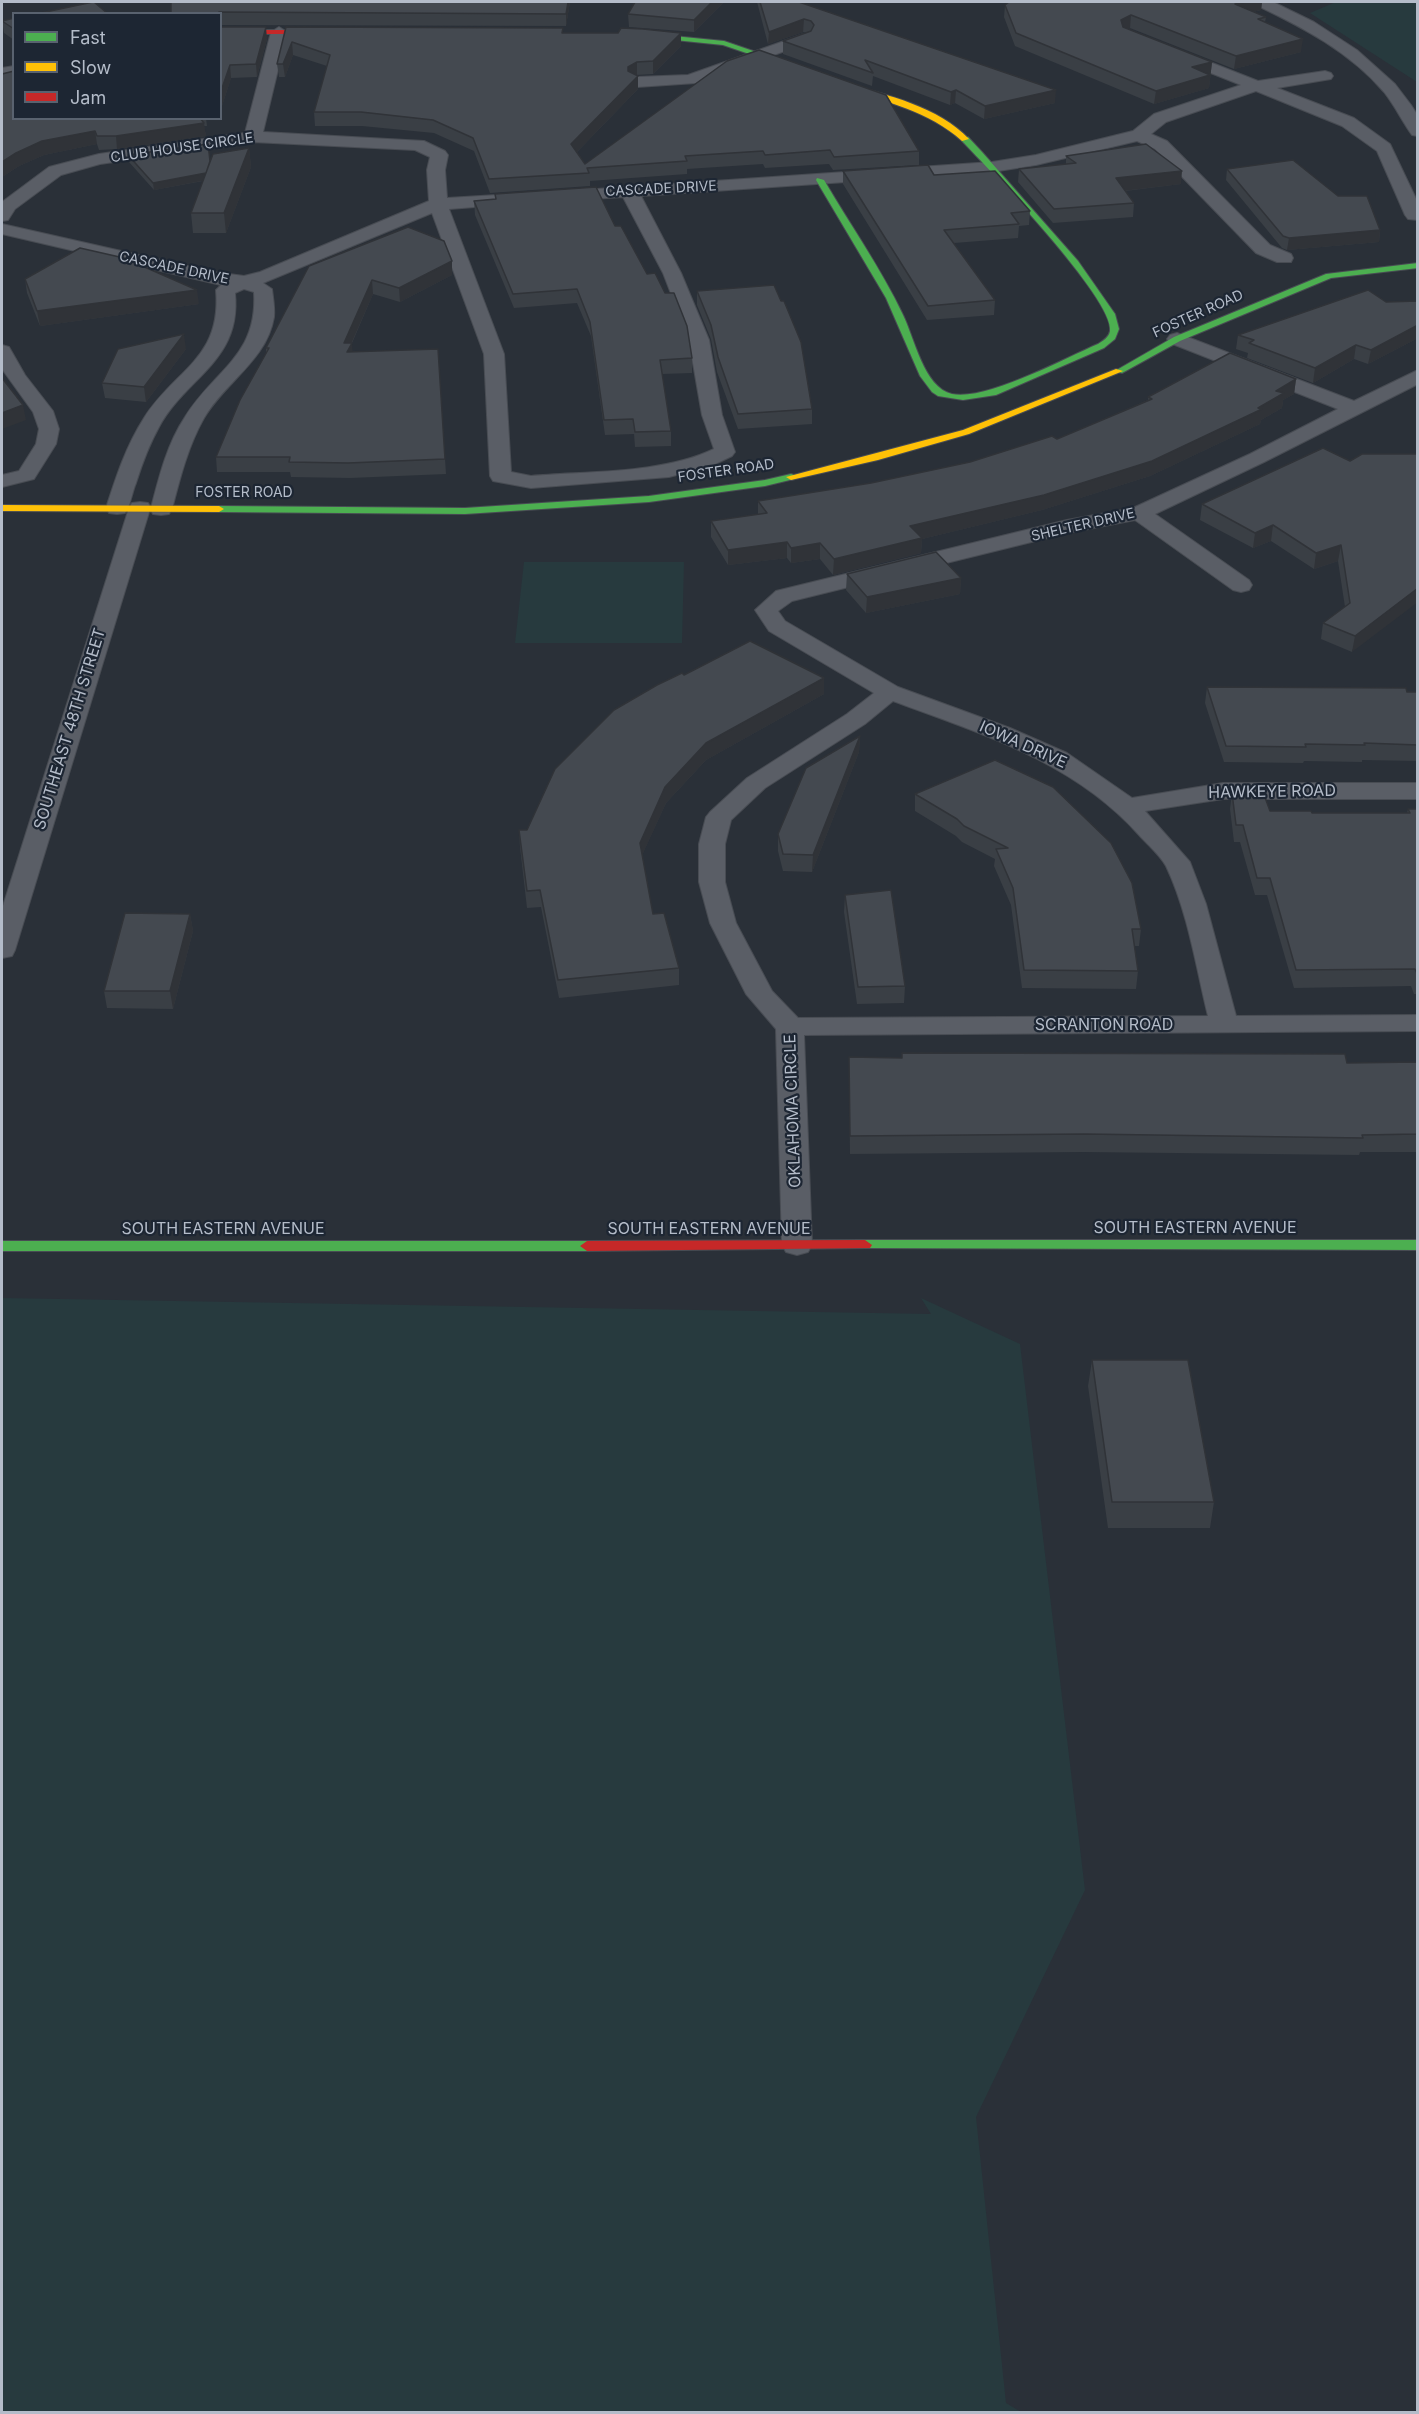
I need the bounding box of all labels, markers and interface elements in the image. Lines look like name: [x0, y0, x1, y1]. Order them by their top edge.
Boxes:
legend: [12, 12, 222, 120]
text: Fast: [70, 27, 106, 48]
text: Slow: [70, 57, 111, 78]
text: Jam: [70, 87, 106, 108]
street label: CLUB HOUSE CIRCLE: [109, 130, 255, 166]
street label: CASCADE DRIVE: [605, 178, 717, 200]
street label: CASCADE DRIVE: [118, 248, 230, 288]
street label: FOSTER ROAD: [1150, 287, 1246, 341]
street label: FOSTER ROAD: [677, 456, 775, 486]
street label: FOSTER ROAD: [195, 485, 293, 501]
street label: SHELTER DRIVE: [1030, 505, 1136, 545]
street label: SOUTHEAST 48TH STREET: [30, 626, 110, 832]
street label: IOWA DRIVE: [976, 717, 1070, 773]
street label: HAWKEYE ROAD: [1208, 781, 1336, 803]
street label: SCRANTON ROAD: [1035, 1015, 1173, 1035]
street label: OKLAHOMA CIRCLE: [781, 1034, 805, 1188]
street label: SOUTH EASTERN AVENUE: [1093, 1218, 1297, 1238]
street label: SOUTH EASTERN AVENUE: [121, 1219, 325, 1239]
street label: SOUTH EASTERN AVENUE: [607, 1219, 811, 1239]

